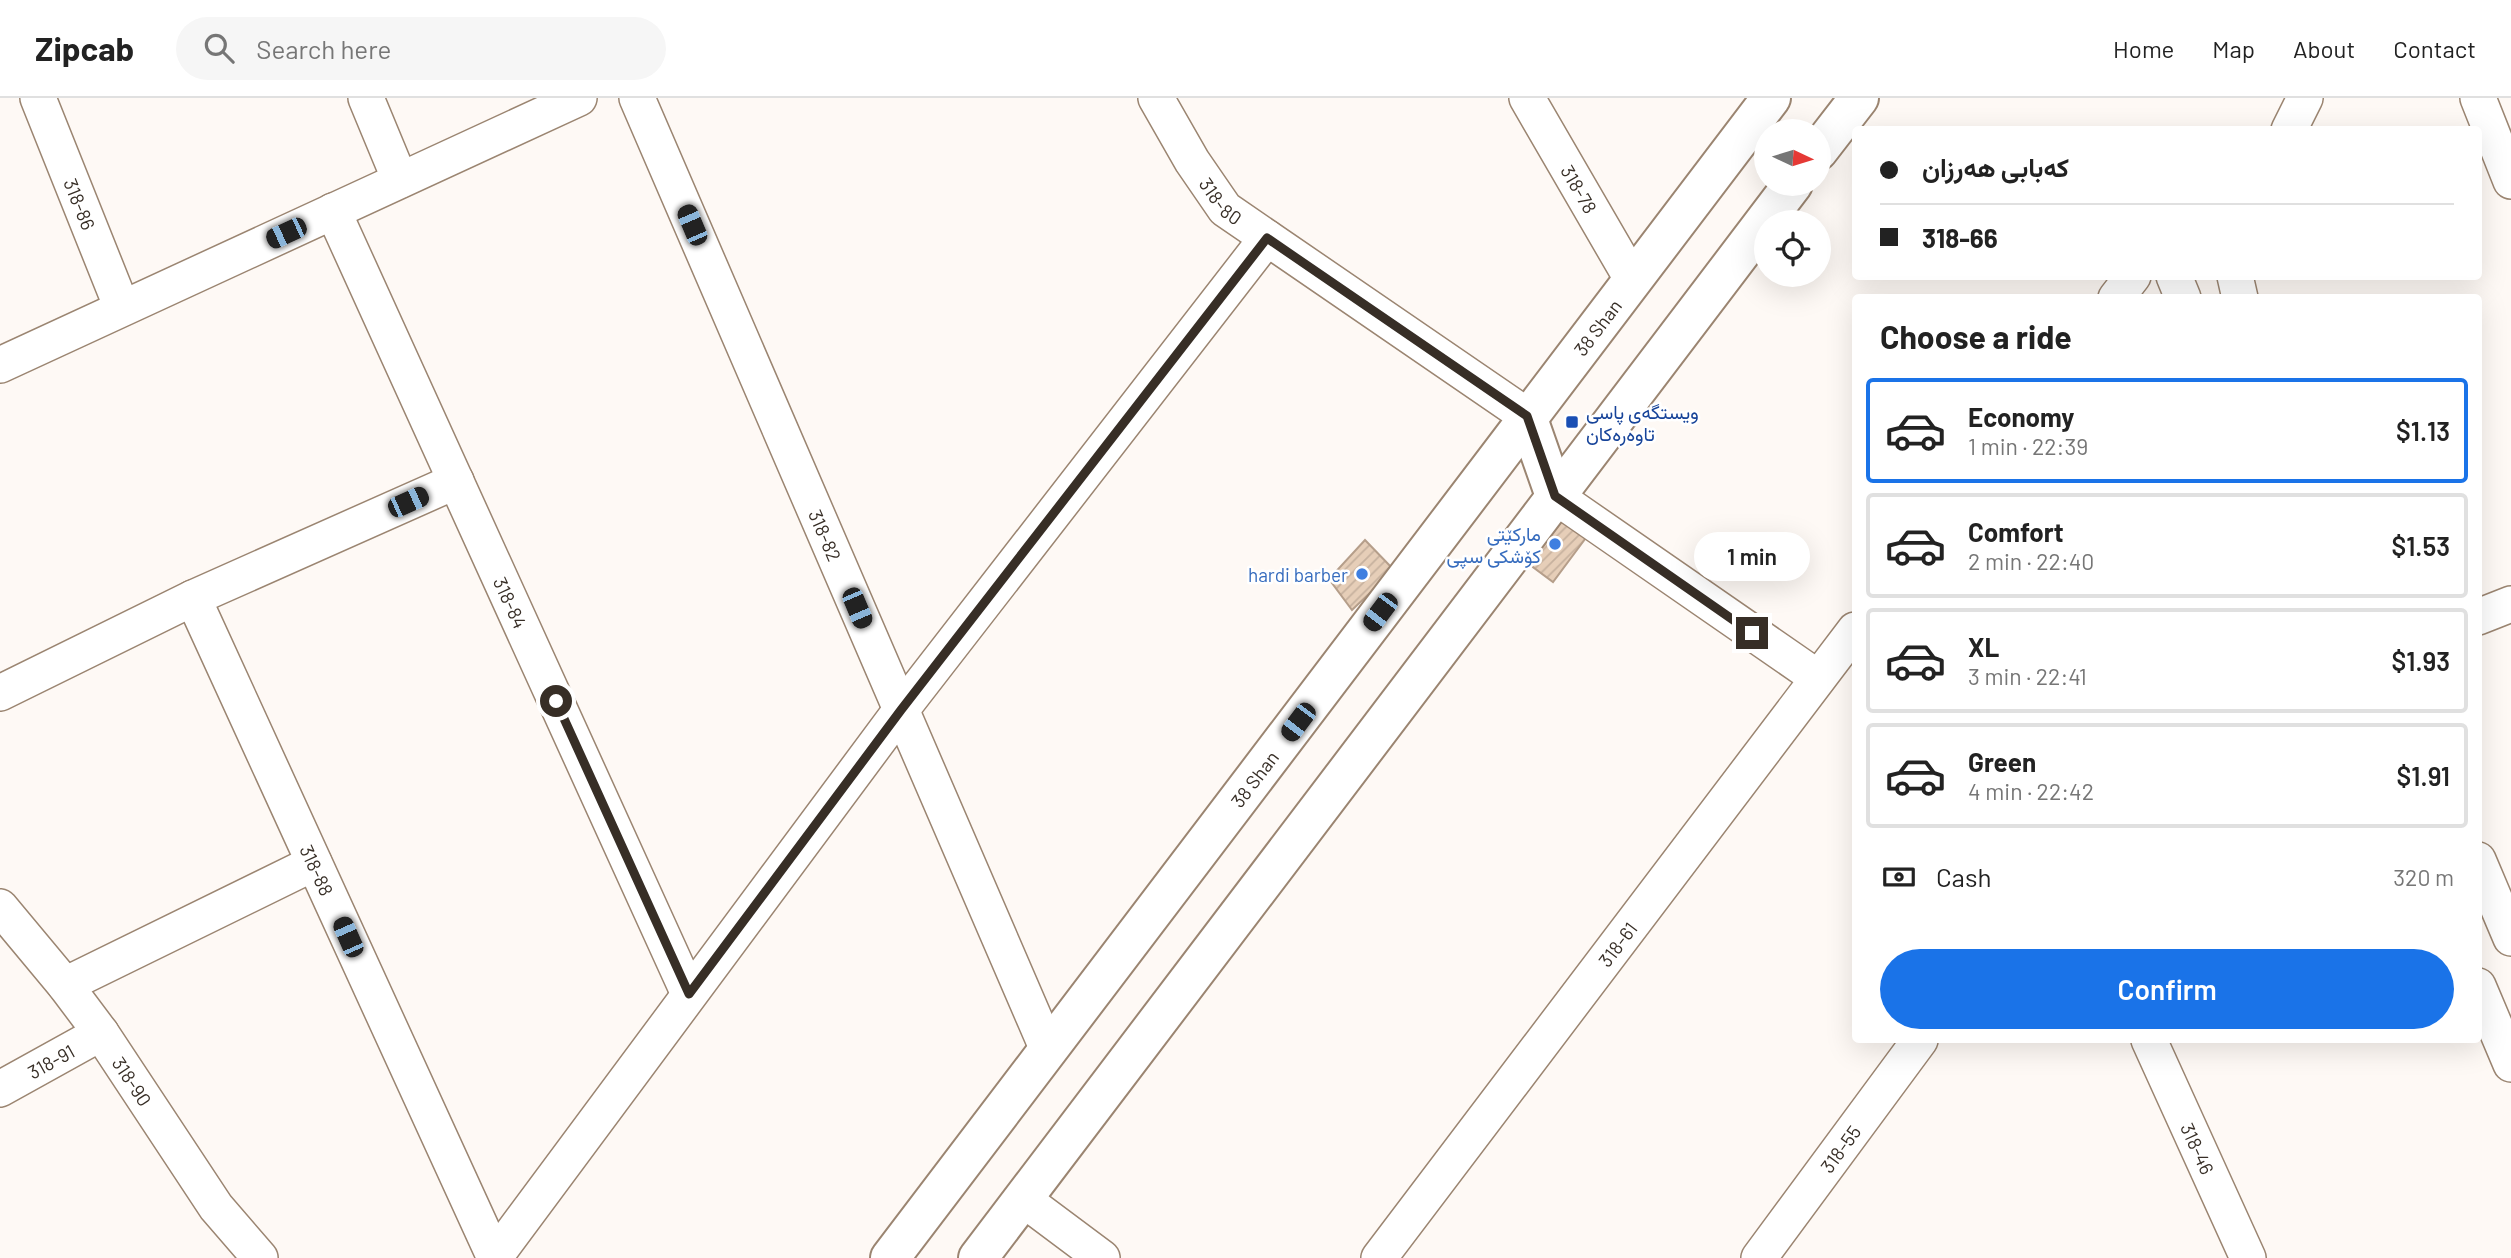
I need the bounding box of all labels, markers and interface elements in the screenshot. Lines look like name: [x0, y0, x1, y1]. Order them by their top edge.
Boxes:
search box: [176, 17, 666, 80]
text: Zipcab: [35, 28, 134, 68]
icon: search: [200, 29, 238, 67]
text: Search here: [256, 33, 391, 64]
text: Home: [2113, 34, 2174, 63]
text: Map: [2212, 34, 2255, 63]
text: About: [2293, 34, 2355, 63]
text: Contact: [2393, 34, 2476, 63]
north arrow: [1754, 119, 1830, 196]
map controls: [1754, 119, 1831, 287]
text: کەبابی هەرزان: [1922, 151, 2069, 182]
street label: 318-78: [1557, 161, 1603, 217]
street label: 318-80: [1195, 173, 1247, 229]
street label: 318-86: [60, 175, 101, 233]
car: [675, 202, 710, 248]
button: locate: [1754, 210, 1831, 287]
car: [263, 215, 310, 251]
text: 318-66: [1922, 222, 1998, 253]
street label: 38 Shan: [1568, 294, 1626, 360]
text: Choose a ride: [1880, 317, 2072, 355]
icon: car: [1884, 399, 1947, 462]
place label: ویستگەی پاسی تاوەرەکان: [1586, 400, 1699, 446]
text: Economy: [1968, 401, 2074, 432]
marker: ویستگەی پاسی تاوەرەکان: [1564, 414, 1580, 430]
text: $1.13: [2396, 415, 2450, 446]
text: 1 min · 22:39: [1968, 432, 2088, 460]
car: [385, 484, 432, 520]
street label: 318-82: [804, 506, 847, 564]
icon: car: [1884, 514, 1947, 577]
text: Comfort: [1968, 516, 2064, 547]
place label: مارکێتی کۆشکی سپی: [1446, 522, 1541, 570]
text: $1.53: [2391, 530, 2450, 561]
callout: 1 min: [1694, 532, 1810, 580]
marker: مارکێتی کۆشکی سپی: [1547, 536, 1563, 552]
text: 1 min: [1727, 542, 1777, 570]
text: 2 min · 22:40: [1968, 547, 2094, 575]
place label: hardi barber: [1248, 563, 1348, 586]
marker: hardi barber: [1354, 566, 1370, 582]
street label: 318-84: [489, 573, 533, 632]
car: [840, 585, 875, 631]
car: [1359, 589, 1402, 635]
route end: [1736, 617, 1768, 649]
icon: car: [1884, 629, 1947, 692]
text: XL: [1968, 631, 1999, 662]
text: $1.93: [2391, 645, 2450, 676]
text: 3 min · 22:41: [1968, 662, 2087, 690]
route start: [540, 685, 572, 717]
car: [1277, 699, 1320, 745]
icon: car: [1884, 744, 1947, 807]
street label: 38 Shan: [1225, 746, 1283, 811]
text: Green: [1968, 746, 2036, 777]
text: $1.91: [2397, 760, 2450, 791]
text: 4 min · 22:42: [1968, 777, 2094, 805]
street label: 318-88: [296, 841, 339, 899]
icon: cash: [1880, 858, 1918, 896]
text: Cash: [1936, 861, 1991, 892]
text: 320 m: [2393, 863, 2454, 891]
car: [330, 914, 367, 960]
street label: 318-61: [1593, 917, 1641, 971]
button: Confirm: [1880, 949, 2454, 1029]
street label: 318-91: [23, 1039, 78, 1083]
street label: 318-90: [108, 1052, 157, 1110]
street label: 318-46: [2177, 1119, 2220, 1178]
street label: 318-55: [1815, 1120, 1865, 1177]

